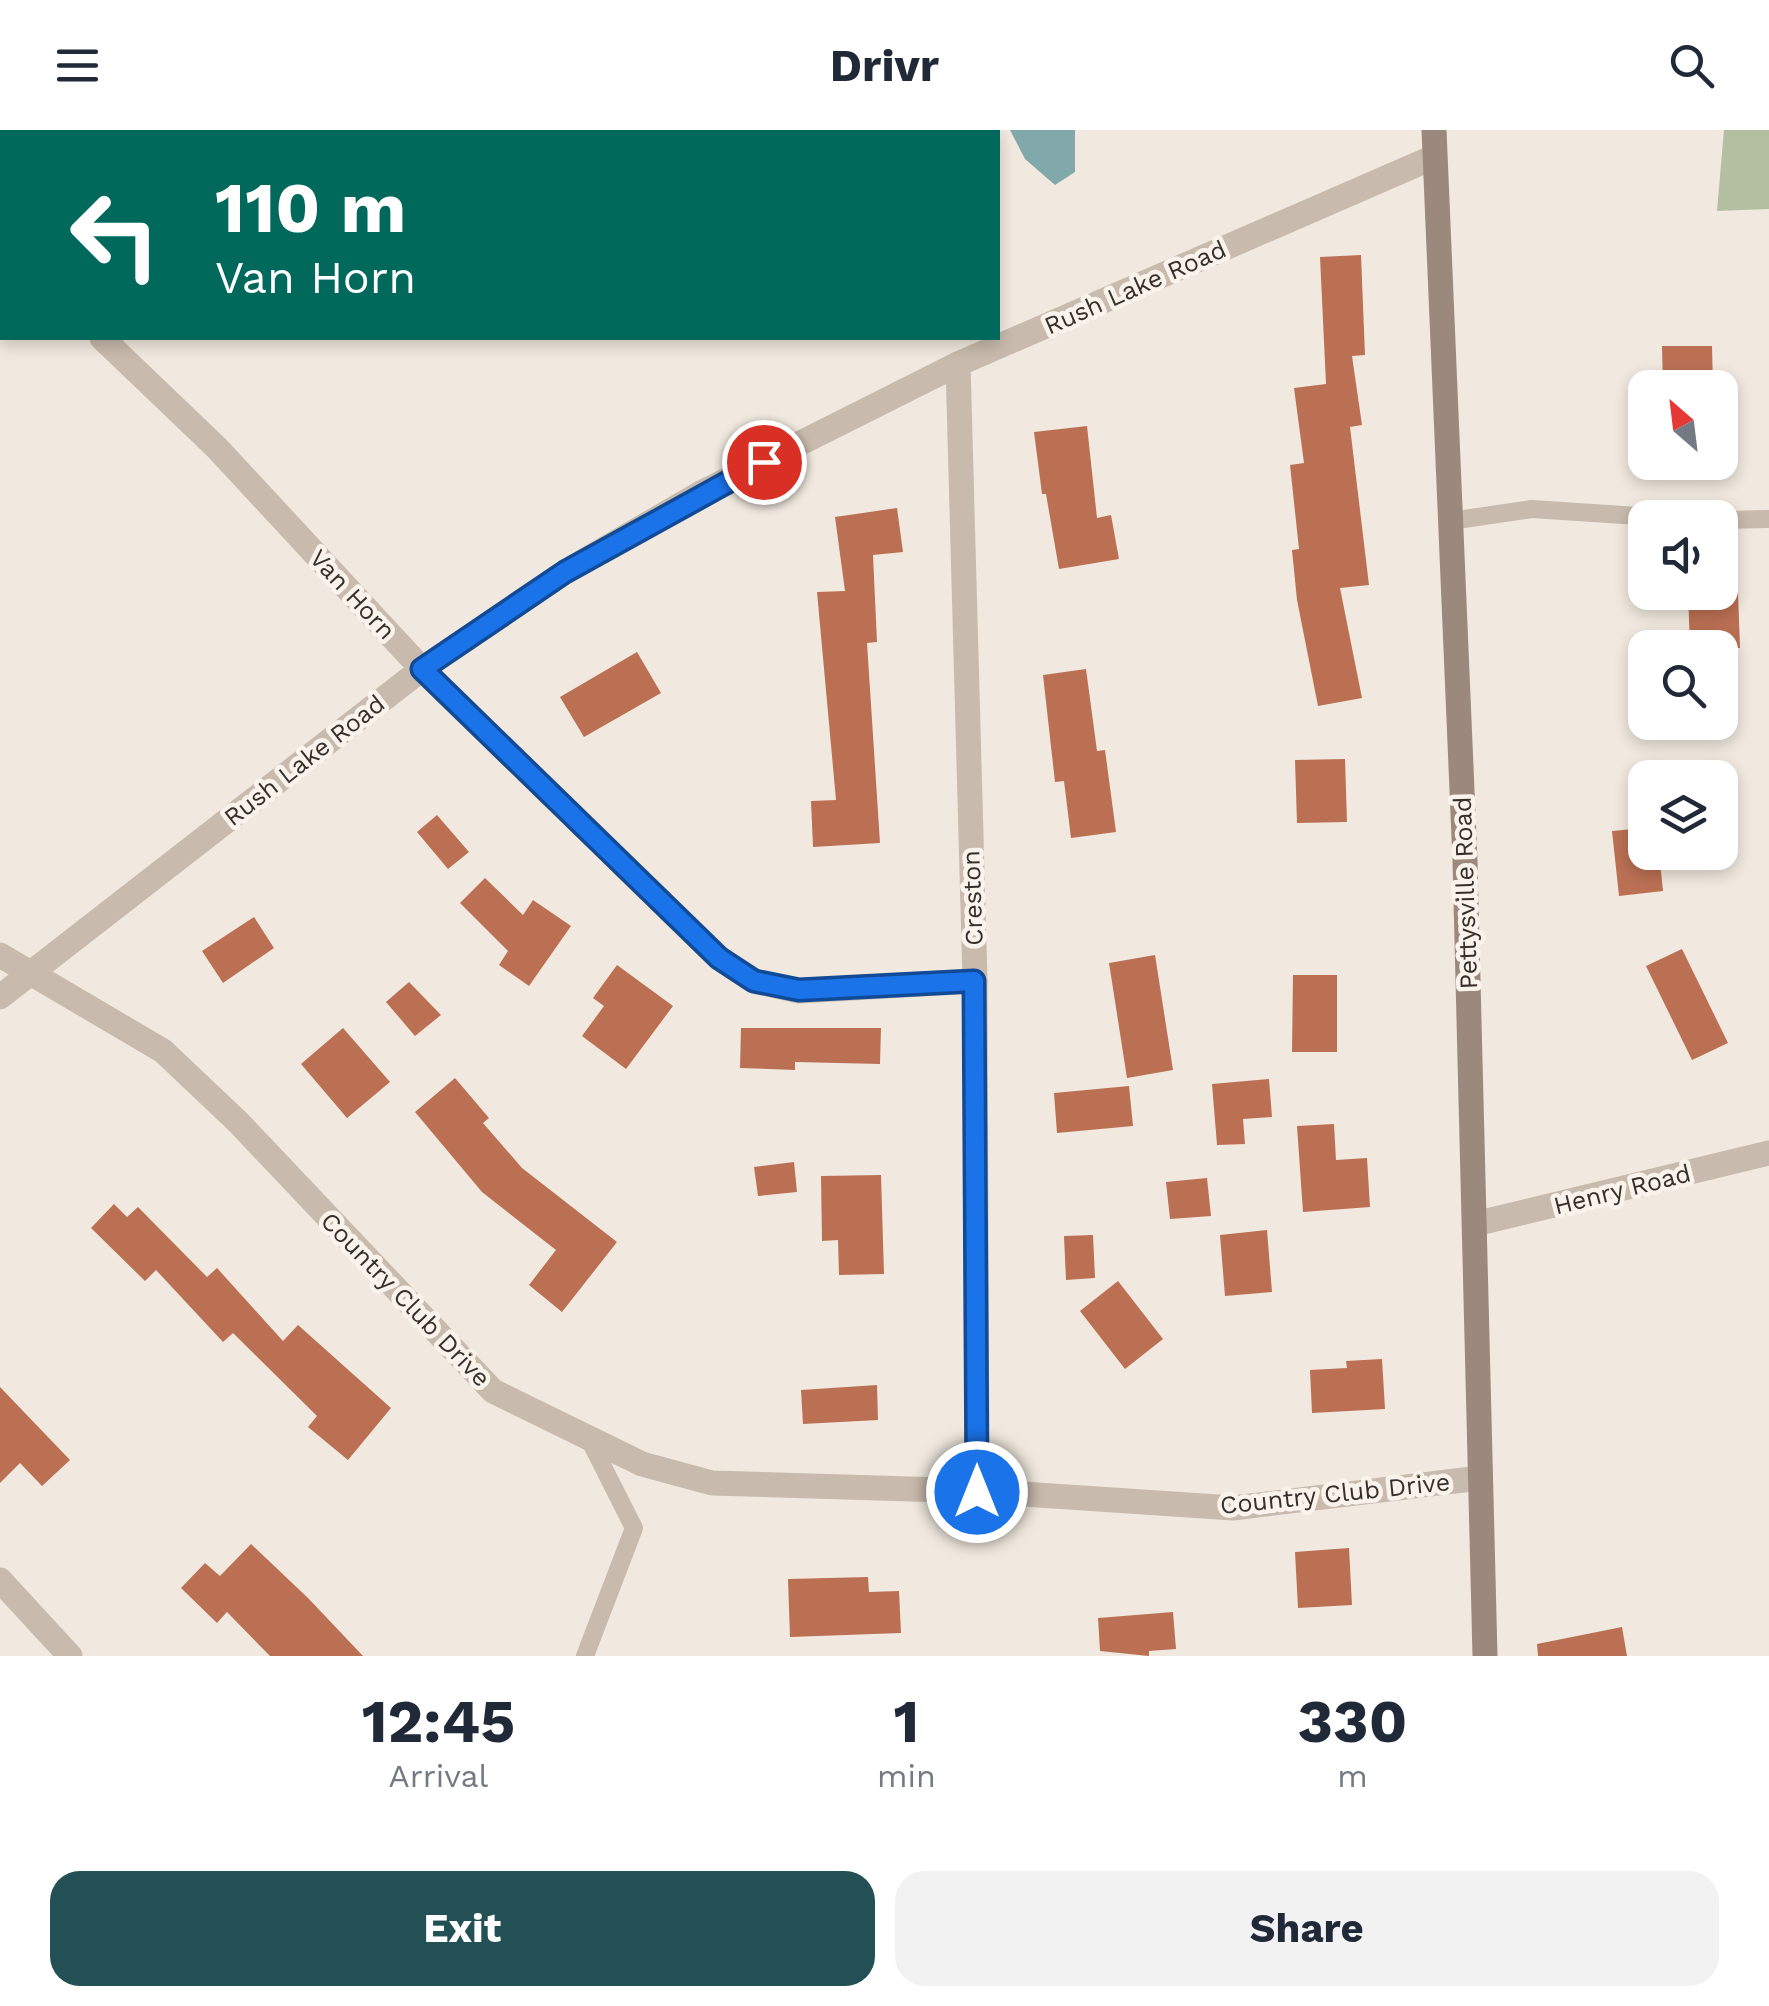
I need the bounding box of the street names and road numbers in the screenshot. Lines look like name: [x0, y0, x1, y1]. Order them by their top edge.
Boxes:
street label: Rush Lake Road: [1040, 234, 1231, 341]
street label: Van Horn: [304, 544, 401, 645]
street label: Rush Lake Road: [218, 689, 390, 832]
street label: Pettysville Road: [1448, 796, 1483, 990]
street label: Creston: [956, 850, 989, 946]
street label: Henry Road: [1551, 1158, 1694, 1220]
street label: Country Club Drive: [315, 1206, 496, 1392]
street label: Country Club Drive: [1219, 1467, 1451, 1520]

